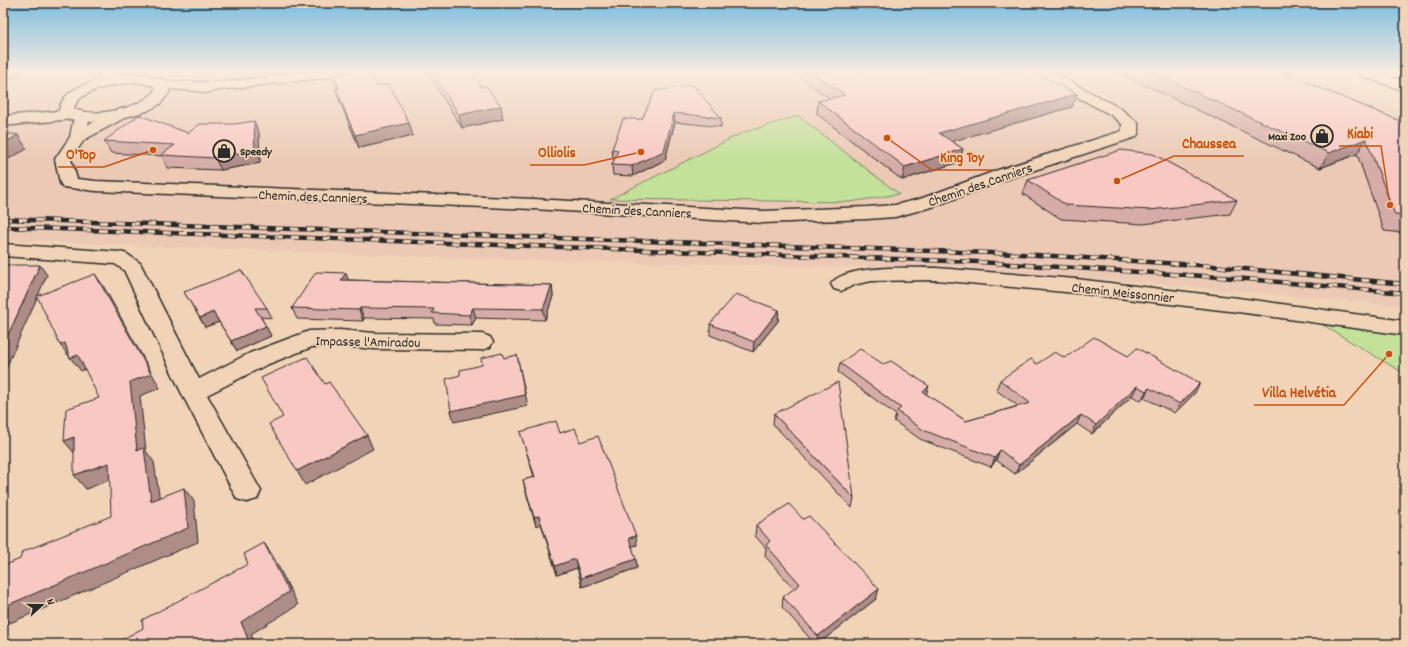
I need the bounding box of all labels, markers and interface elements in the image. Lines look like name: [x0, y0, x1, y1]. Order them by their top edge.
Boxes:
callout: Kiabi: [1339, 119, 1381, 146]
shop icon: Maxi Zoo: [1309, 123, 1335, 149]
text: Kiabi: [1347, 124, 1373, 146]
callout: Chaussea: [1174, 129, 1244, 156]
place label: Maxi Zoo: [1268, 129, 1307, 146]
text: Chaussea: [1182, 134, 1237, 156]
shop icon: Speedy: [211, 138, 237, 164]
callout: Olliolis: [530, 138, 584, 165]
callout: O'Top: [58, 140, 104, 167]
text: Olliolis: [538, 143, 576, 165]
callout: King Toy: [932, 143, 992, 170]
place label: Speedy: [240, 144, 273, 161]
text: O'Top: [66, 145, 96, 167]
text: King Toy: [940, 148, 985, 170]
street label: Chemin des Canniers: [926, 159, 1036, 213]
street label: Chemin des Canniers: [258, 186, 368, 210]
street label: Chemin des Canniers: [582, 199, 692, 225]
street label: Chemin Meissonnier: [1070, 279, 1176, 309]
street label: Impasse l'Amiradou: [315, 332, 420, 354]
callout: Villa Helvétia: [1254, 378, 1344, 405]
text: Villa Helvétia: [1262, 383, 1337, 405]
north arrow: [22, 585, 62, 625]
text: N: [41, 597, 58, 608]

